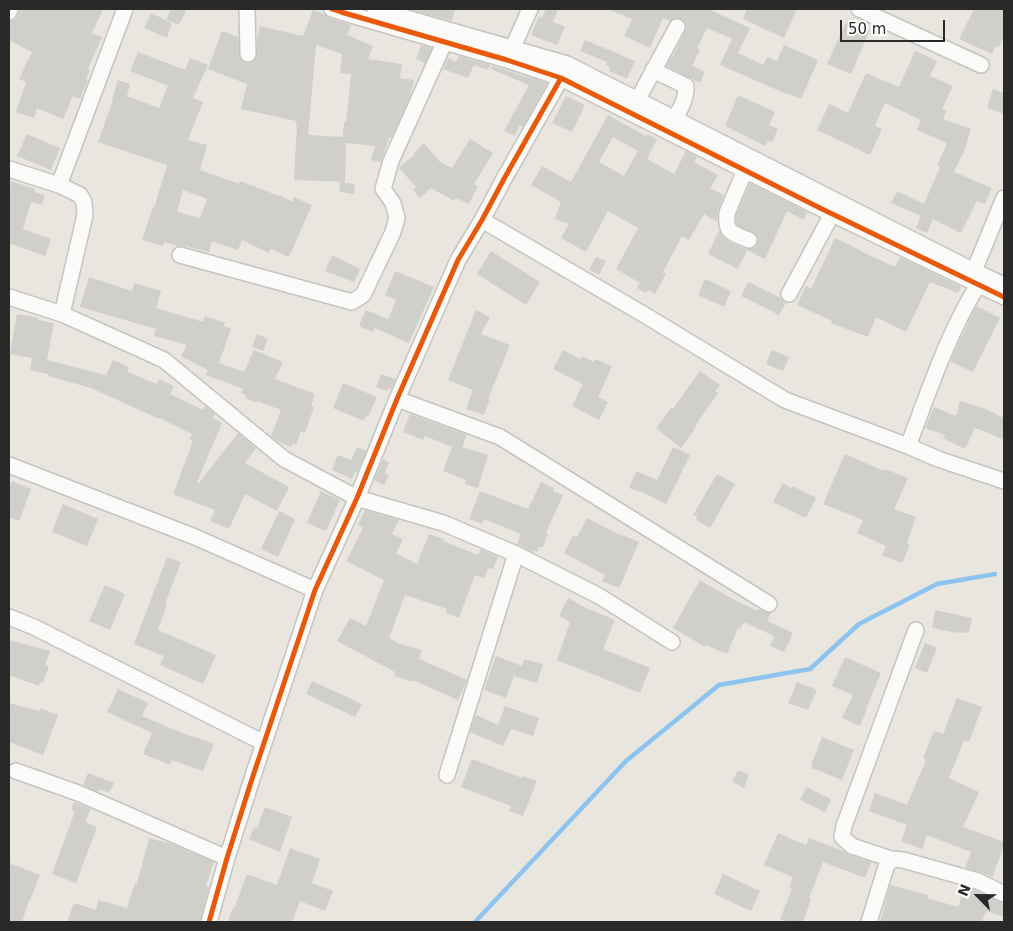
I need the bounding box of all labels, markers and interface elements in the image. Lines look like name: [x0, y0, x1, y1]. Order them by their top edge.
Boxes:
scale bar: [843, 10, 948, 42]
text: 50 m: [848, 20, 886, 38]
north arrow: [953, 871, 1003, 921]
text: N: [955, 882, 974, 899]

